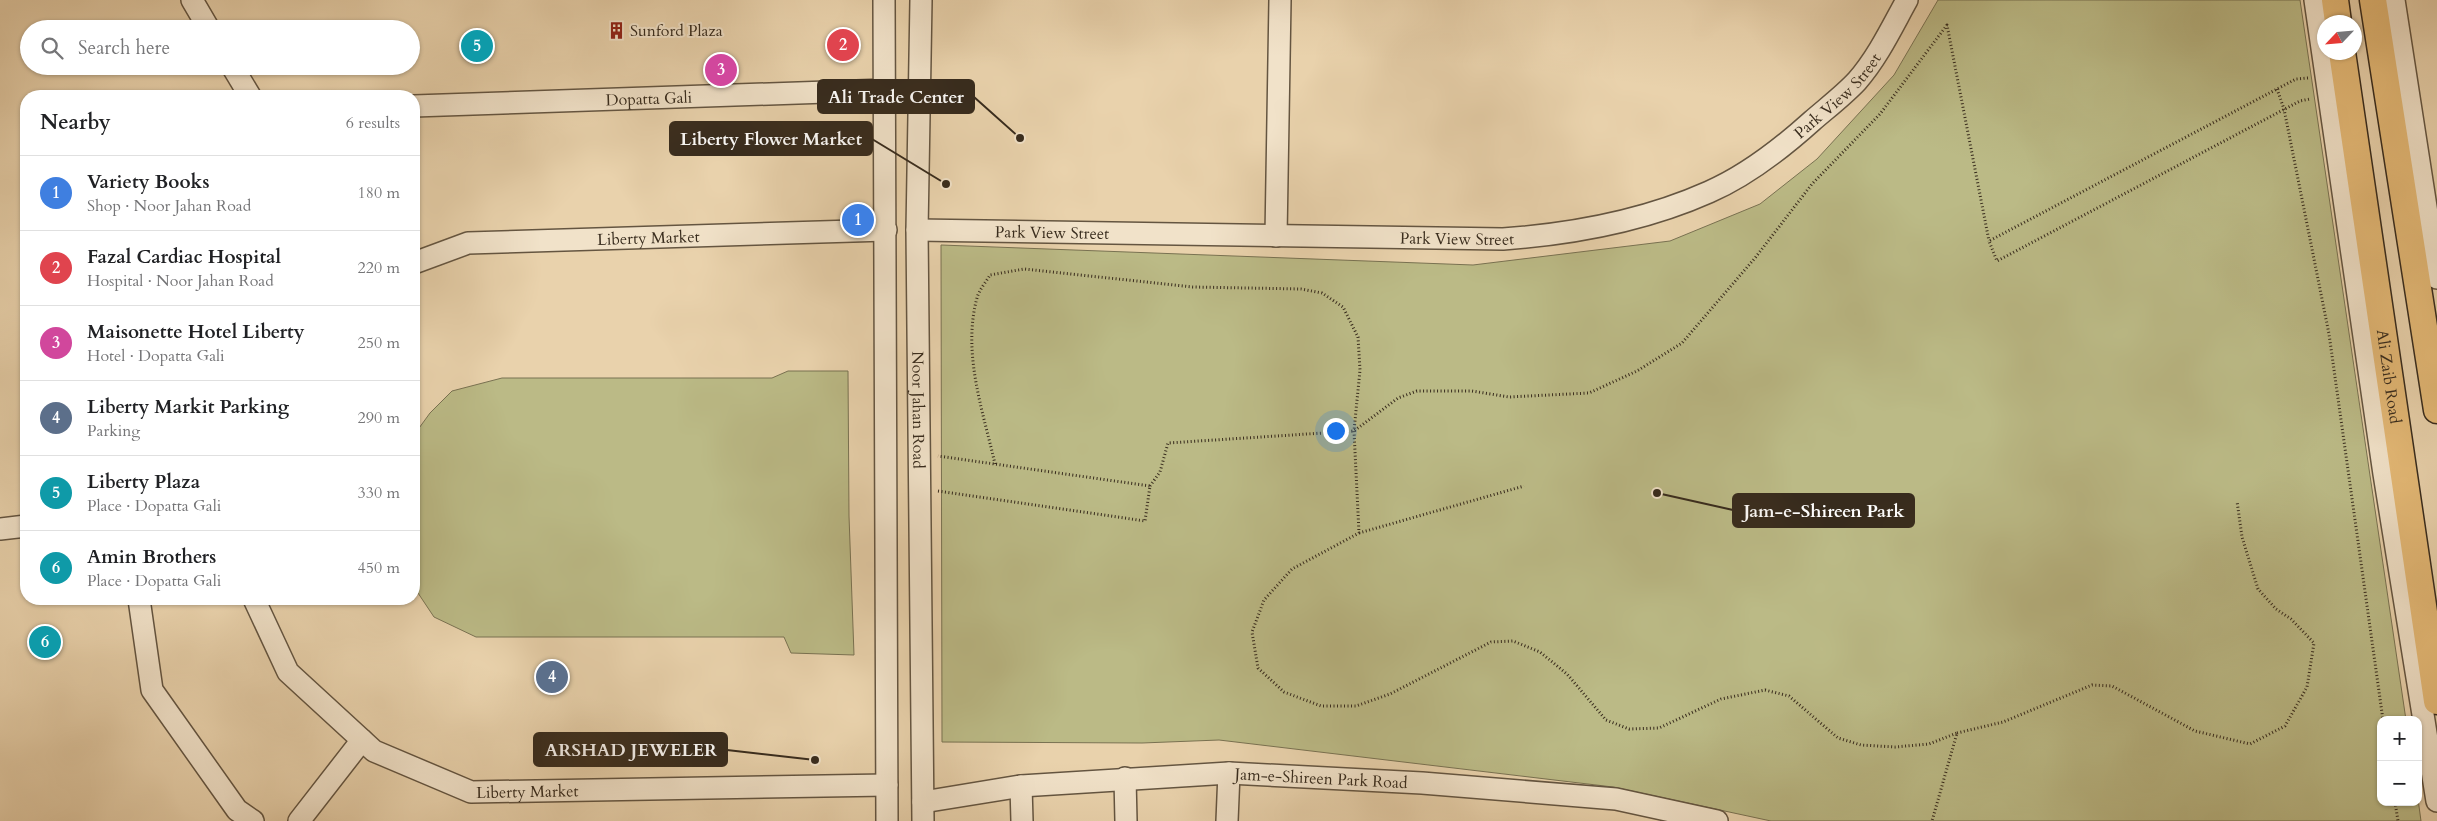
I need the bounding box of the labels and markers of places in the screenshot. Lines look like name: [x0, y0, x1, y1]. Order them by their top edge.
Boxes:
building icon: Sunford Plaza: [606, 20, 626, 40]
place label: Sunford Plaza: [630, 20, 723, 42]
pin: 2: [827, 26, 859, 64]
pin: 5: [461, 27, 493, 65]
pin: 3: [705, 51, 737, 89]
callout: Ali Trade Center: [818, 80, 974, 113]
callout: Liberty Flower Market: [670, 122, 872, 155]
pin: 1: [842, 201, 874, 239]
callout: Jam-e-Shireen Park: [1733, 494, 1914, 527]
pin: 6: [29, 623, 61, 661]
pin: 4: [536, 658, 568, 696]
callout: ARSHAD JEWELER: [534, 733, 727, 766]

